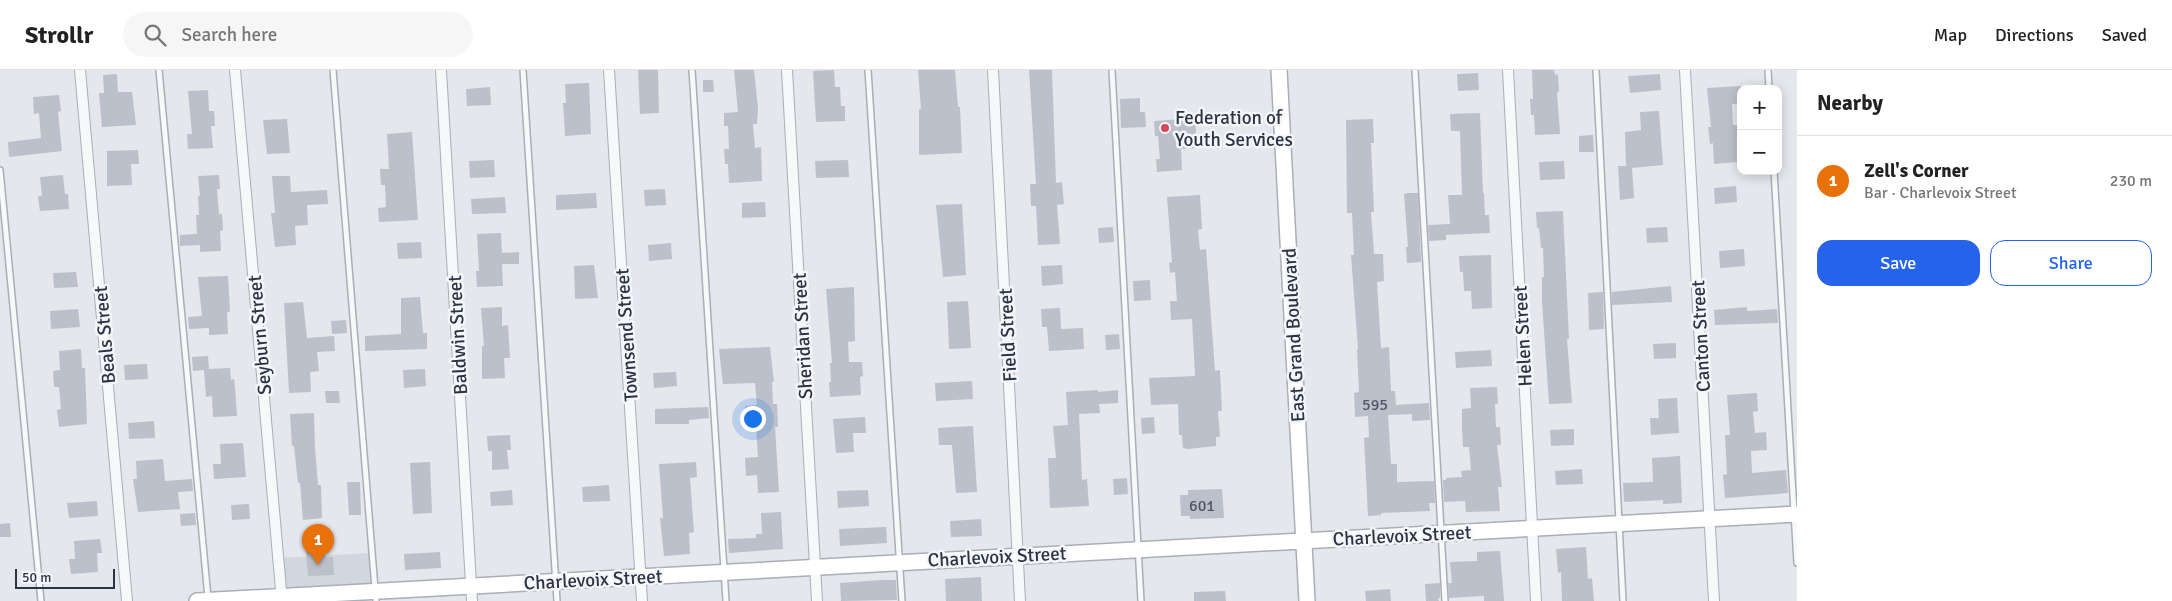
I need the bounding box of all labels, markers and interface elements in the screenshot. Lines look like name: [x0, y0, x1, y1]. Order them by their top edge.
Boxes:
search box: [123, 12, 473, 57]
text: Strollr: [25, 20, 93, 50]
icon: search: [141, 21, 169, 49]
text: Search here: [181, 23, 277, 47]
text: Map: [1934, 24, 1967, 46]
text: Directions: [1995, 24, 2074, 46]
text: Saved: [2102, 24, 2147, 46]
map controls: [1737, 85, 1782, 175]
button: +: [1737, 85, 1782, 130]
text: Nearby: [1817, 90, 1883, 116]
place label: Federation of Youth Services: [1175, 106, 1293, 152]
marker: Federation of Youth Services: [1159, 122, 1171, 134]
button: −: [1737, 130, 1782, 175]
text: Zell's Corner: [1864, 159, 1969, 183]
text: 1: [1829, 171, 1837, 191]
text: 230 m: [2110, 171, 2152, 191]
text: Bar · Charlevoix Street: [1864, 183, 2017, 203]
button: Save: [1817, 240, 1980, 286]
button: Share: [1990, 240, 2152, 286]
street label: East Grand Boulevard: [1277, 247, 1311, 423]
street label: Townsend Street: [610, 267, 644, 402]
street label: Sheridan Street: [788, 272, 818, 400]
street label: Seyburn Street: [243, 274, 277, 396]
street label: Baldwin Street: [443, 274, 473, 395]
street label: Canton Street: [1686, 279, 1716, 392]
street label: Helen Street: [1508, 284, 1538, 387]
street label: Beals Street: [89, 285, 121, 385]
street label: Field Street: [994, 287, 1022, 382]
house number: 595: [1362, 395, 1388, 415]
your location: [740, 406, 766, 432]
house number: 601: [1189, 496, 1215, 516]
street label: Charlevoix Street: [1332, 520, 1472, 552]
pin: 1: [302, 524, 334, 565]
street label: Charlevoix Street: [927, 541, 1067, 573]
street label: Charlevoix Street: [523, 564, 663, 596]
scale bar: [15, 566, 115, 589]
text: 50 m: [22, 569, 51, 586]

